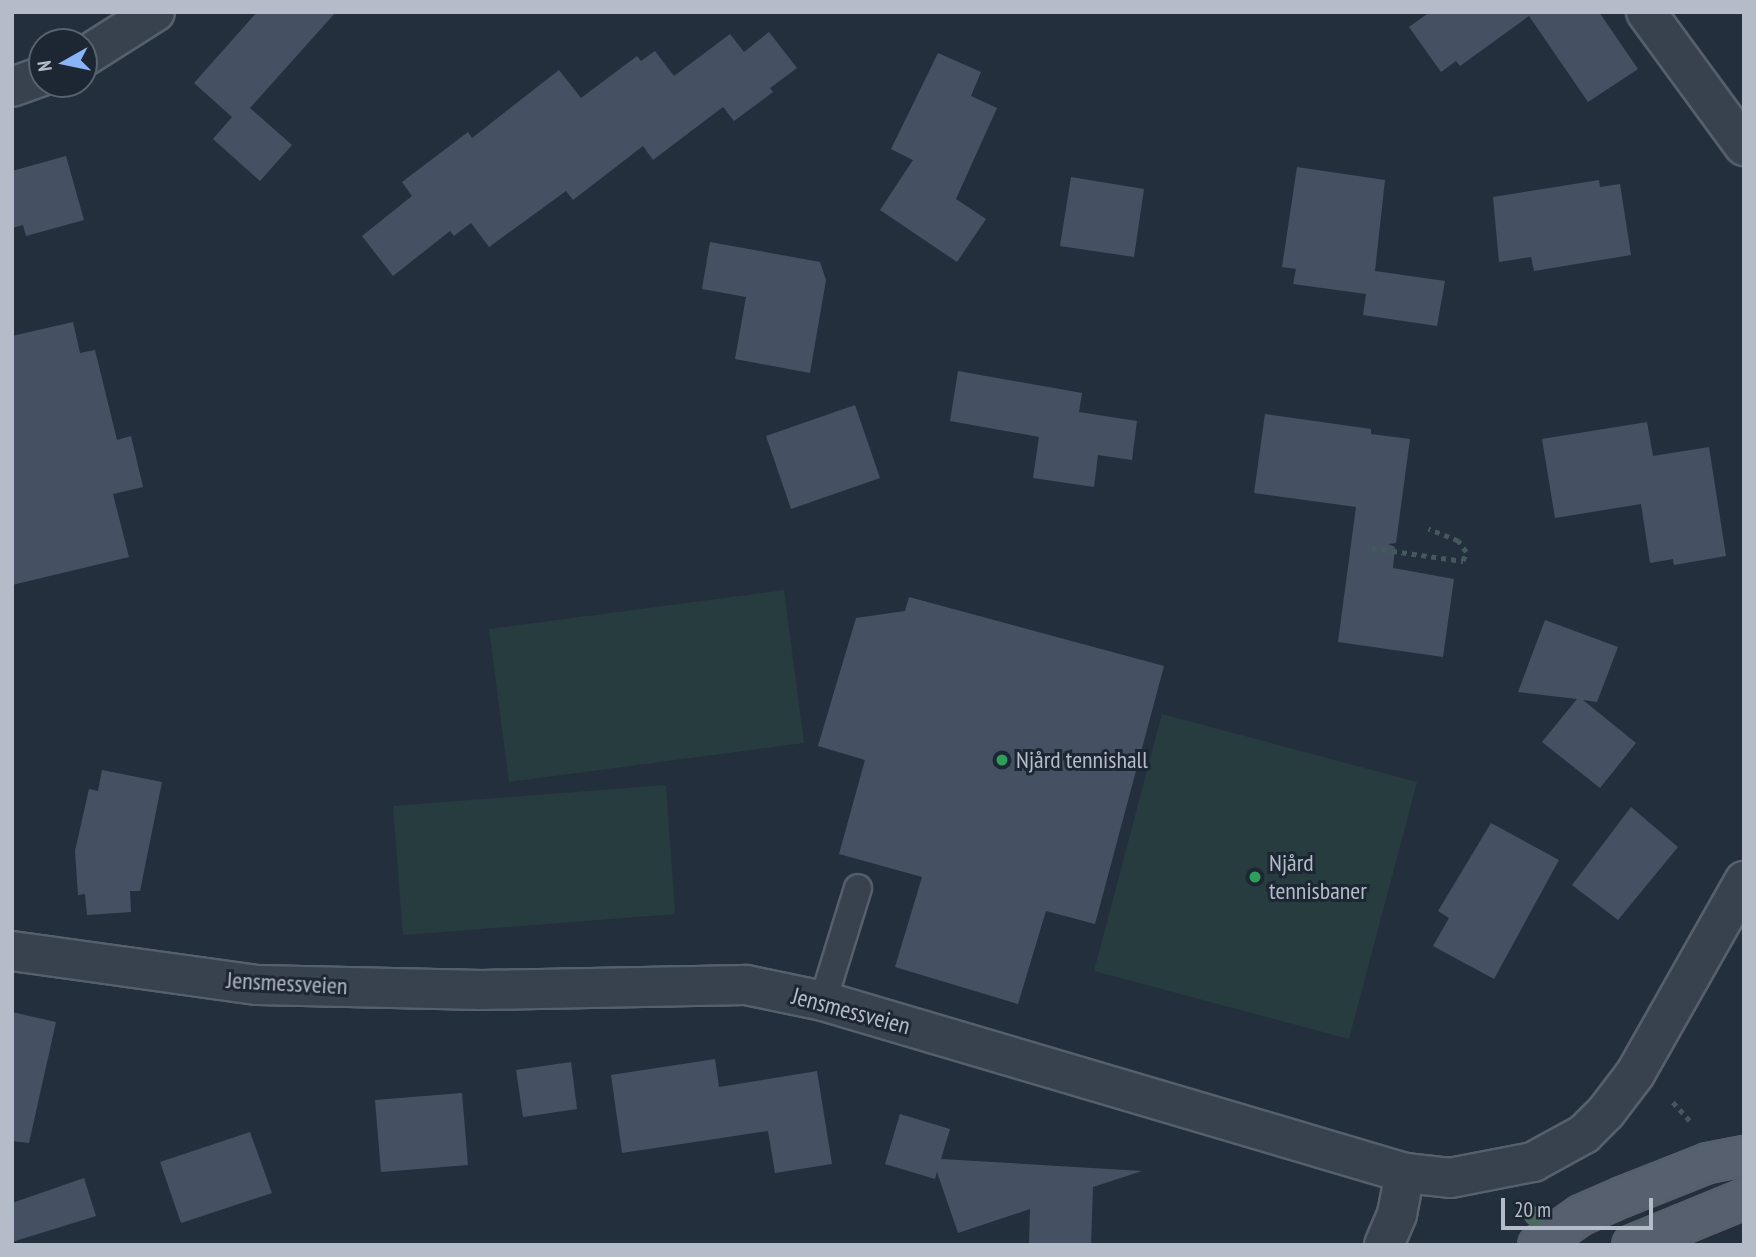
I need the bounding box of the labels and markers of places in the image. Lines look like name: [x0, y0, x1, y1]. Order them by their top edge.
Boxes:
place label: Njård tennishall: [1016, 746, 1148, 774]
marker: Njård tennishall: [994, 752, 1010, 768]
place label: Njård tennisbaner: [1269, 849, 1367, 905]
marker: Njård tennisbaner: [1247, 869, 1263, 885]

